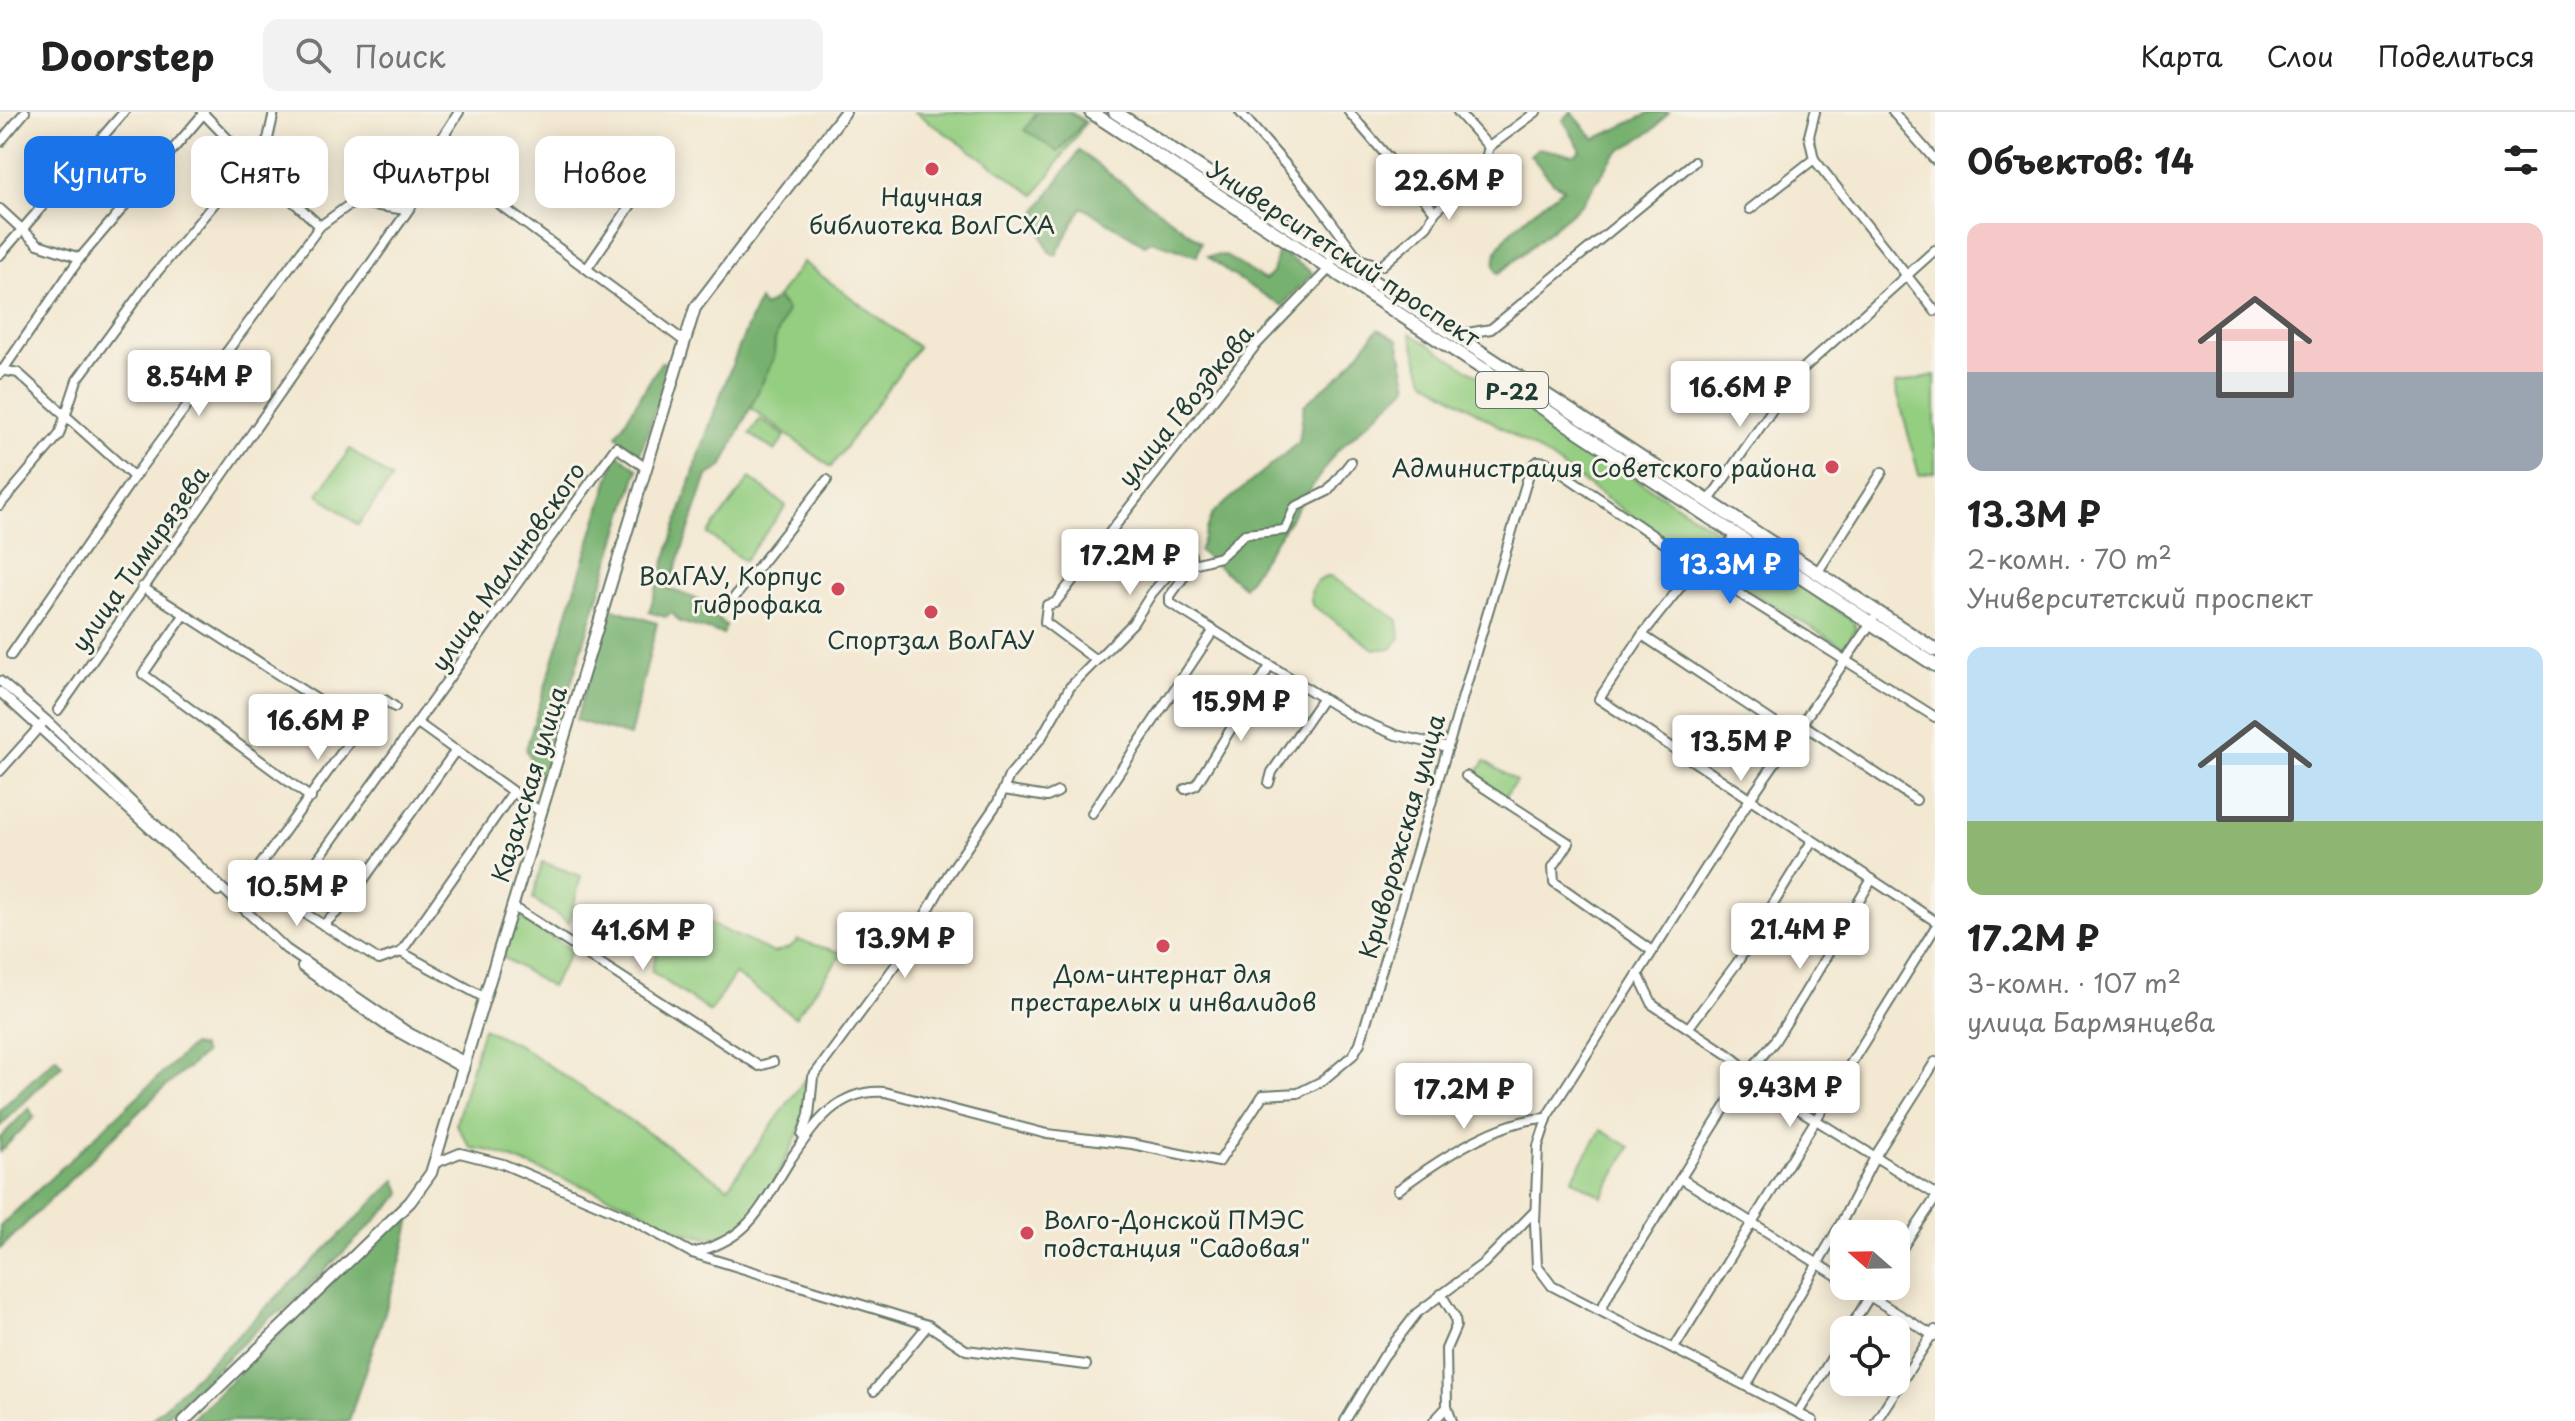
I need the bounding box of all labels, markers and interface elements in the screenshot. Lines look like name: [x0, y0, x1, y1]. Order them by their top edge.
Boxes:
search box: [263, 19, 823, 91]
text: Doorstep: [40, 27, 215, 84]
icon: search: [291, 33, 335, 77]
text: Поиск: [355, 33, 446, 78]
text: Карта: [2140, 34, 2223, 77]
text: Слои: [2267, 34, 2334, 77]
text: Поделиться: [2378, 34, 2535, 77]
text: Объектов: 14: [1967, 134, 2194, 186]
chip: Купить: [24, 136, 175, 208]
chip: Снять: [191, 136, 328, 208]
chip: Фильтры: [344, 136, 519, 208]
chip: Новое: [535, 136, 675, 208]
icon: filters: [2499, 138, 2543, 182]
street label: Университетский проспект: [1200, 151, 1488, 355]
pin: 22.6M ₽: [1375, 154, 1523, 222]
marker: Научная библиотека ВолГСХА: [923, 160, 941, 178]
text: 22.6M ₽: [1394, 160, 1504, 199]
place label: Научная библиотека ВолГСХА: [809, 178, 1055, 242]
icon: home: [2183, 275, 2327, 419]
street label: улица Гвоздкова: [1108, 316, 1262, 494]
pin: 8.54M ₽: [125, 350, 273, 418]
text: 8.54M ₽: [146, 356, 252, 395]
pin: 16.6M ₽: [1666, 361, 1814, 429]
text: 16.6M ₽: [1689, 367, 1791, 406]
road number: Р-22: [1476, 372, 1548, 408]
place label: Администрация Советского района: [1392, 449, 1816, 485]
street label: улица Малиновского: [421, 454, 593, 678]
street label: улица Тимирязева: [61, 458, 217, 658]
marker: Администрация Советского района: [1823, 458, 1841, 476]
text: 13.3M ₽: [1967, 487, 2101, 539]
pin: 17.2M ₽: [1056, 529, 1204, 597]
text: 17.2M ₽: [1079, 535, 1181, 574]
pin: 13.3M ₽: [1656, 538, 1804, 606]
text: 2-комн. · 70 m²: [1967, 539, 2172, 578]
text: 13.3M ₽: [1679, 544, 1781, 583]
place label: ВолГАУ, Корпус гидрофака: [639, 557, 822, 621]
text: Университетский проспект: [1967, 578, 2313, 617]
marker: ВолГАУ, Корпус гидрофака: [829, 580, 847, 598]
marker: Спортзал ВолГАУ: [922, 603, 940, 621]
place label: Спортзал ВолГАУ: [827, 621, 1035, 657]
pin: 15.9M ₽: [1167, 675, 1315, 743]
street label: Казахская улица: [481, 681, 575, 887]
text: 15.9M ₽: [1192, 681, 1290, 720]
pin: 16.6M ₽: [244, 694, 392, 762]
icon: home: [2183, 699, 2327, 843]
text: 16.6M ₽: [267, 700, 369, 739]
street label: Криворожская улица: [1349, 709, 1453, 963]
pin: 13.5M ₽: [1667, 715, 1815, 783]
text: 13.5M ₽: [1690, 721, 1792, 760]
pin: 10.5M ₽: [223, 860, 371, 928]
text: 10.5M ₽: [246, 866, 348, 905]
pin: 21.4M ₽: [1726, 903, 1874, 971]
pin: 41.6M ₽: [569, 904, 717, 972]
text: 21.4M ₽: [1749, 909, 1851, 948]
text: 41.6M ₽: [591, 910, 695, 949]
text: 17.2M ₽: [1967, 911, 2099, 963]
pin: 13.9M ₽: [831, 912, 979, 980]
text: 13.9M ₽: [855, 918, 955, 957]
marker: Дом-интернат для престарелых и инвалидов: [1154, 937, 1172, 955]
place label: Дом-интернат для престарелых и инвалидов: [1010, 955, 1316, 1019]
text: 3-комн. · 107 m²: [1967, 963, 2181, 1002]
text: улица Бармянцева: [1967, 1002, 2215, 1041]
pin: 9.43M ₽: [1716, 1061, 1864, 1129]
pin: 17.2M ₽: [1390, 1063, 1538, 1131]
text: 9.43M ₽: [1738, 1067, 1842, 1106]
text: 17.2M ₽: [1413, 1069, 1515, 1108]
place label: Волго-Донской ПМЭС подстанция "Садовая": [1043, 1201, 1310, 1265]
north arrow: [1830, 1220, 1910, 1300]
map controls: [1830, 1220, 1910, 1396]
marker: Волго-Донской ПМЭС подстанция "Садовая": [1018, 1224, 1036, 1242]
button: locate: [1830, 1316, 1910, 1396]

